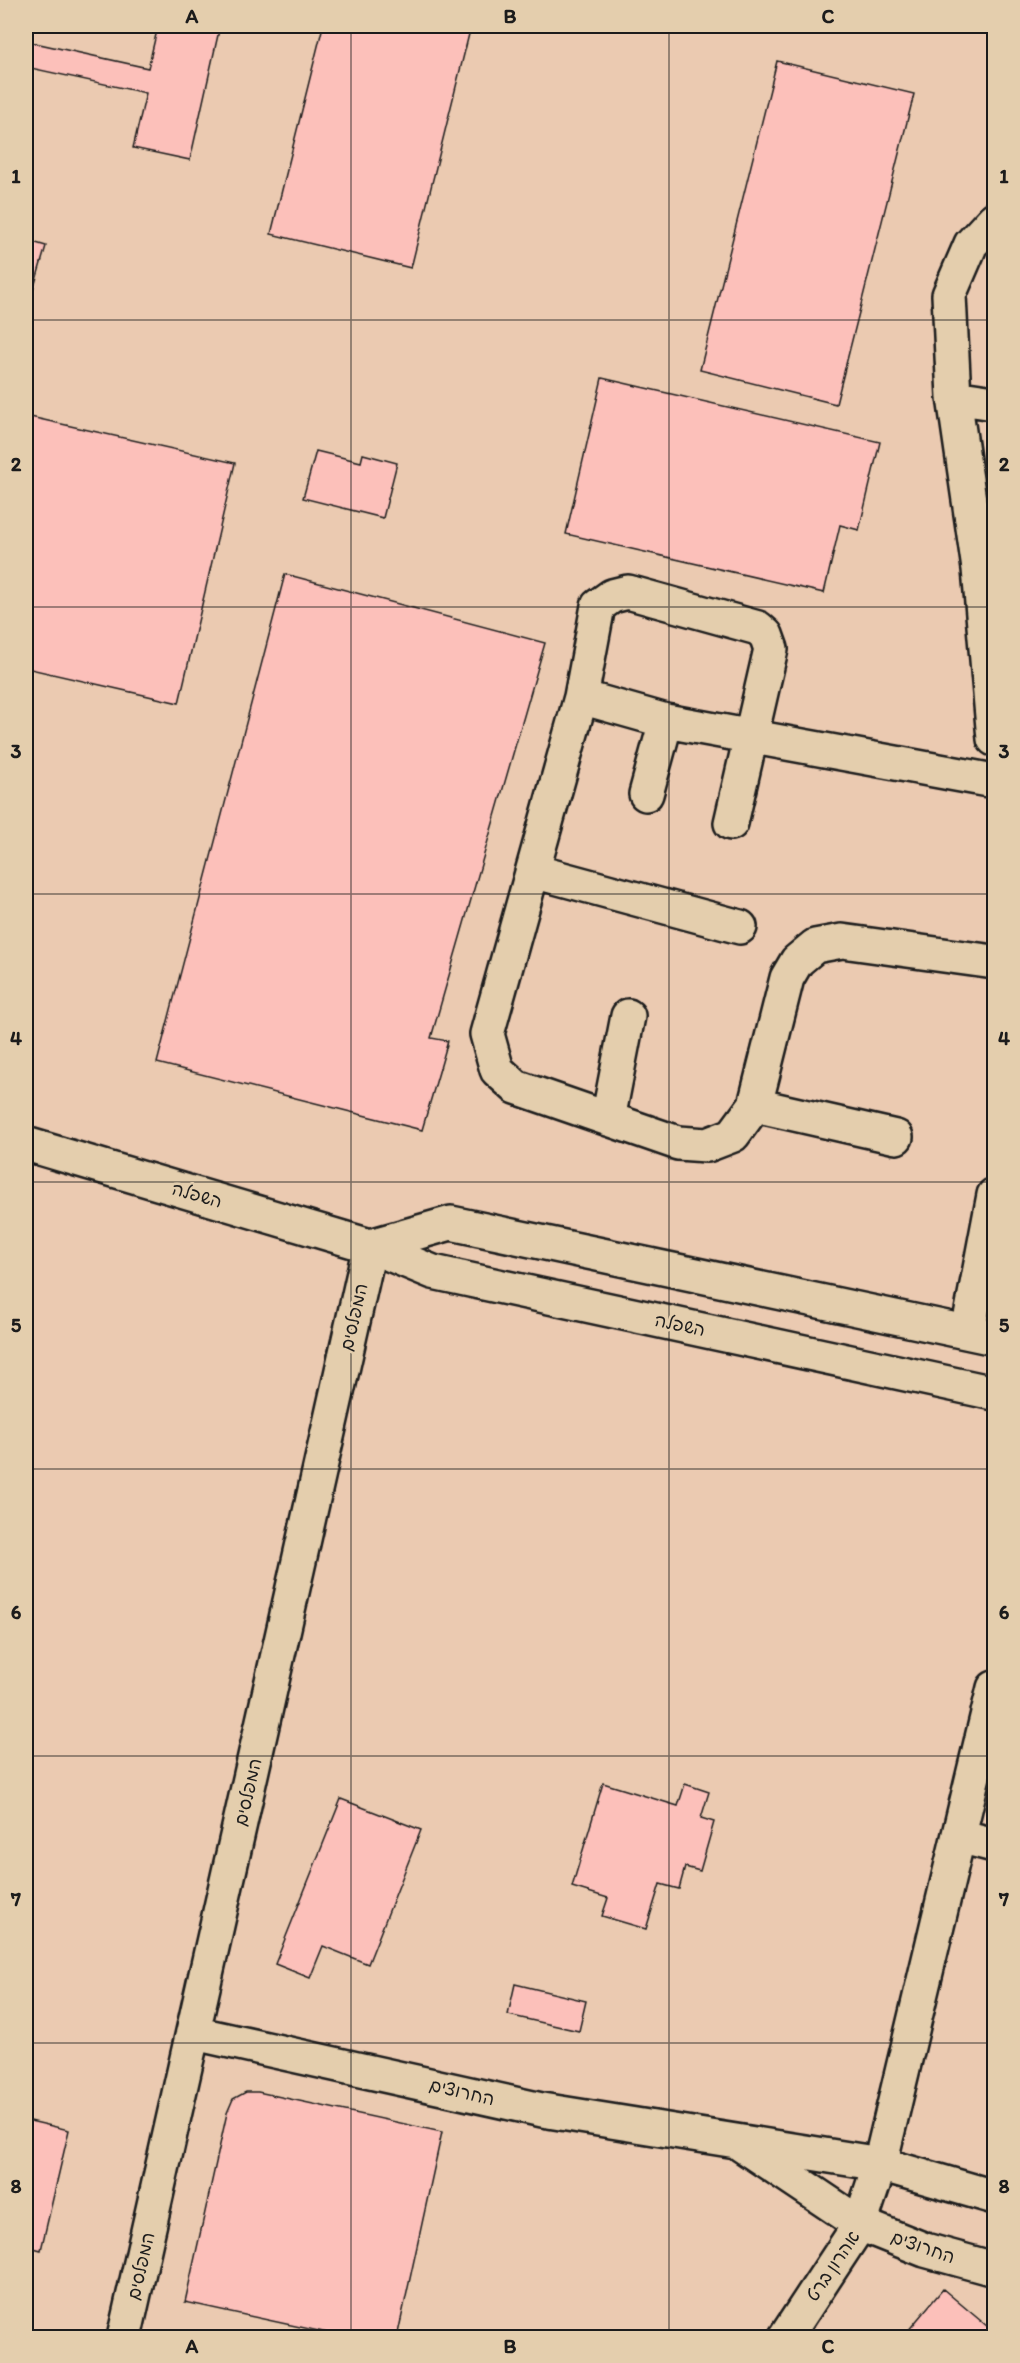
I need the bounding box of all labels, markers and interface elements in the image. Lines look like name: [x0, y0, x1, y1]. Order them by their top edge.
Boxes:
text: A: [185, 4, 199, 28]
text: B: [504, 4, 517, 28]
text: C: [822, 4, 835, 28]
text: 1: [11, 164, 21, 188]
text: 1: [999, 164, 1009, 188]
text: 2: [11, 452, 22, 476]
text: 2: [999, 452, 1010, 476]
text: 3: [11, 739, 22, 763]
text: 3: [999, 739, 1010, 763]
text: 4: [10, 1026, 22, 1050]
text: 4: [998, 1026, 1010, 1050]
street label: השפלה: [169, 1177, 225, 1213]
street label: המפלסים: [336, 1281, 372, 1353]
street label: השפלה: [653, 1309, 707, 1341]
text: 5: [11, 1313, 22, 1337]
text: 5: [999, 1313, 1010, 1337]
text: 6: [11, 1600, 22, 1624]
text: 6: [999, 1600, 1010, 1624]
street label: המפלסים: [230, 1756, 266, 1828]
text: 7: [10, 1887, 21, 1911]
text: 7: [998, 1887, 1009, 1911]
street label: החרוצים: [427, 2074, 497, 2110]
text: 8: [11, 2174, 22, 2198]
text: 8: [999, 2174, 1010, 2198]
street label: אהרון ברט: [801, 2226, 865, 2306]
street label: החרוצים: [888, 2226, 958, 2268]
street label: המפלסים: [123, 2230, 159, 2302]
text: A: [185, 2334, 199, 2358]
text: B: [504, 2334, 517, 2358]
text: C: [822, 2334, 835, 2358]

